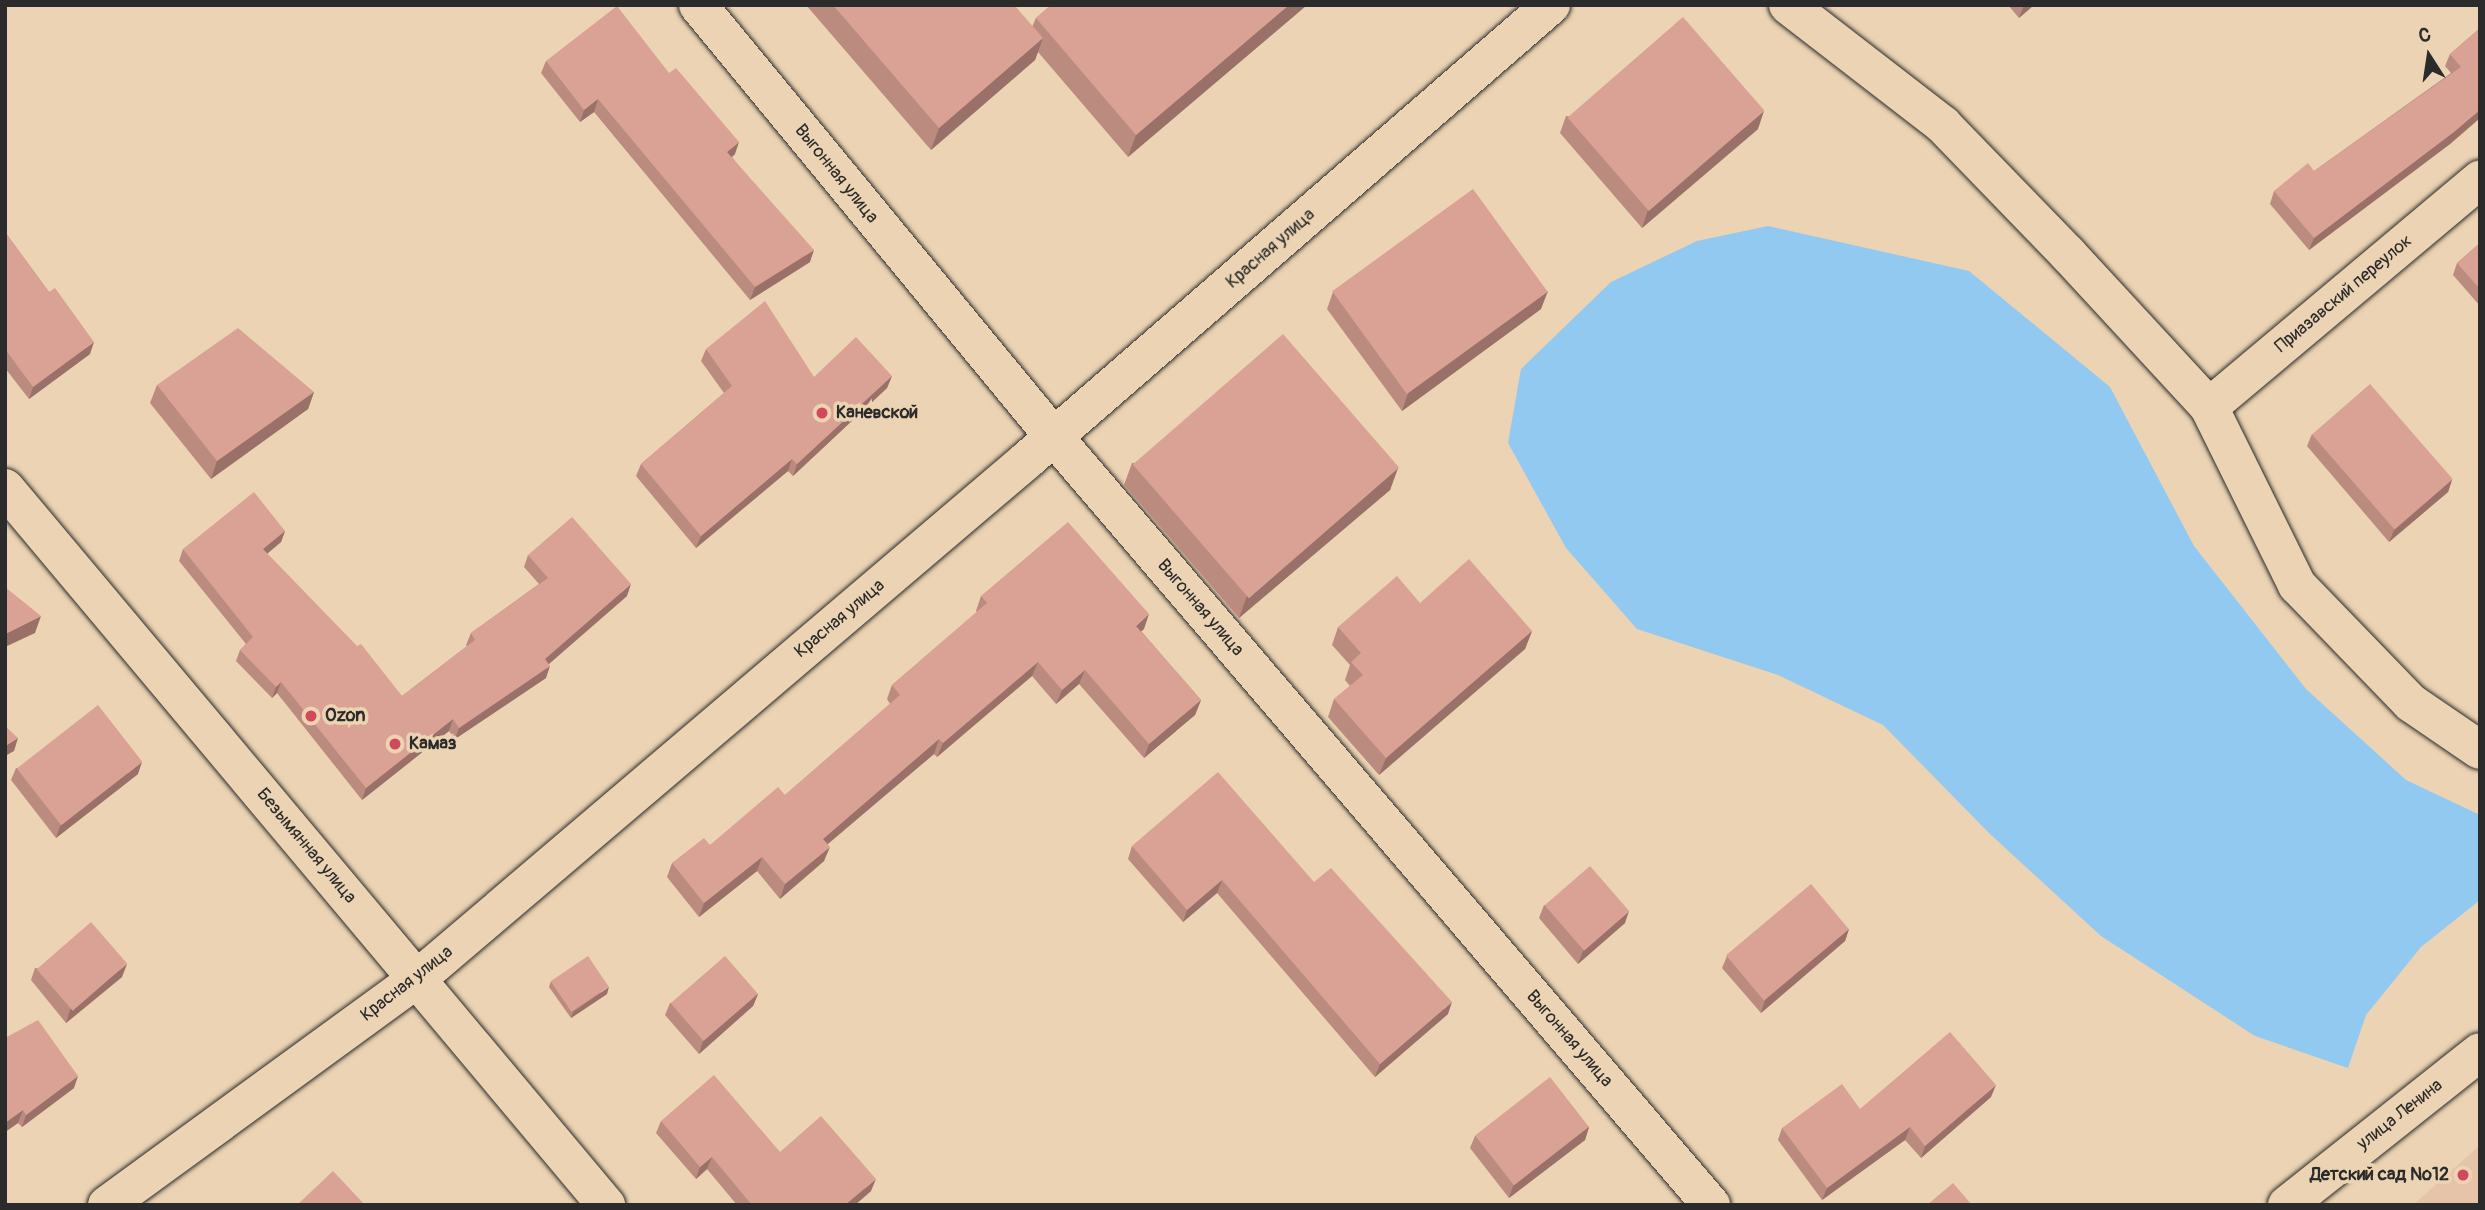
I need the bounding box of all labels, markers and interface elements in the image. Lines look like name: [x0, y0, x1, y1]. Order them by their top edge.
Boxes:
north arrow: [2394, 21, 2464, 91]
text: С: [2416, 23, 2433, 48]
street label: Выгонная улица: [790, 120, 882, 228]
street label: Красная улица: [1222, 204, 1320, 294]
street label: Приазавский переулок: [2271, 230, 2417, 358]
place label: Каневской: [836, 402, 918, 424]
marker: Каневской: [814, 405, 830, 421]
street label: Выгонная улица: [1152, 555, 1248, 661]
street label: Красная улица: [791, 575, 889, 663]
place label: Ozon: [325, 705, 365, 727]
marker: Ozon: [303, 708, 319, 724]
place label: Камаз: [409, 733, 457, 755]
marker: Камаз: [387, 736, 403, 752]
street label: Безымянная улица: [252, 784, 360, 908]
street label: Красная улица: [357, 941, 457, 1027]
street label: Выгонная улица: [1521, 986, 1617, 1092]
street label: улица Ленина: [2353, 1075, 2447, 1155]
place label: Детский сад №12: [2310, 1164, 2449, 1186]
marker: Детский сад №12: [2455, 1167, 2471, 1183]

